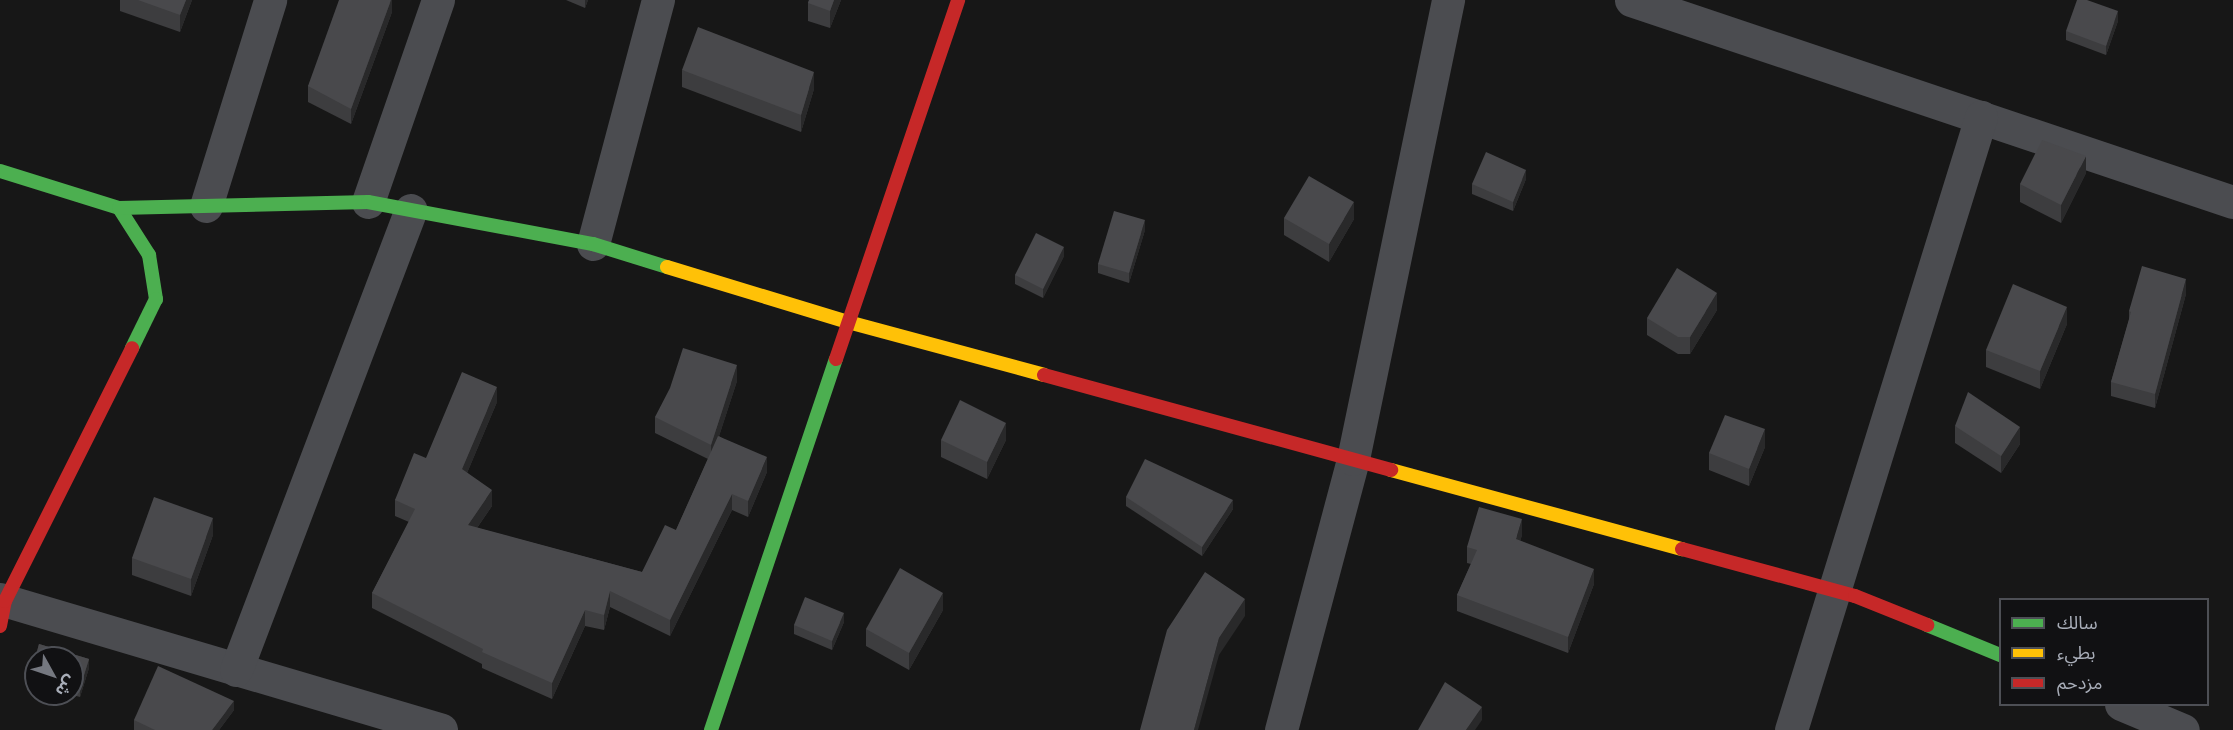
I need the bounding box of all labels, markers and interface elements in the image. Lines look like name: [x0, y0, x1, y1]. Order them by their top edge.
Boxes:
legend: [1999, 598, 2209, 706]
text: سالك: [2057, 611, 2098, 634]
text: بطيء: [2057, 641, 2095, 664]
north arrow: [24, 646, 84, 706]
text: ش: [52, 671, 81, 701]
text: مزدحم: [2057, 671, 2102, 694]

